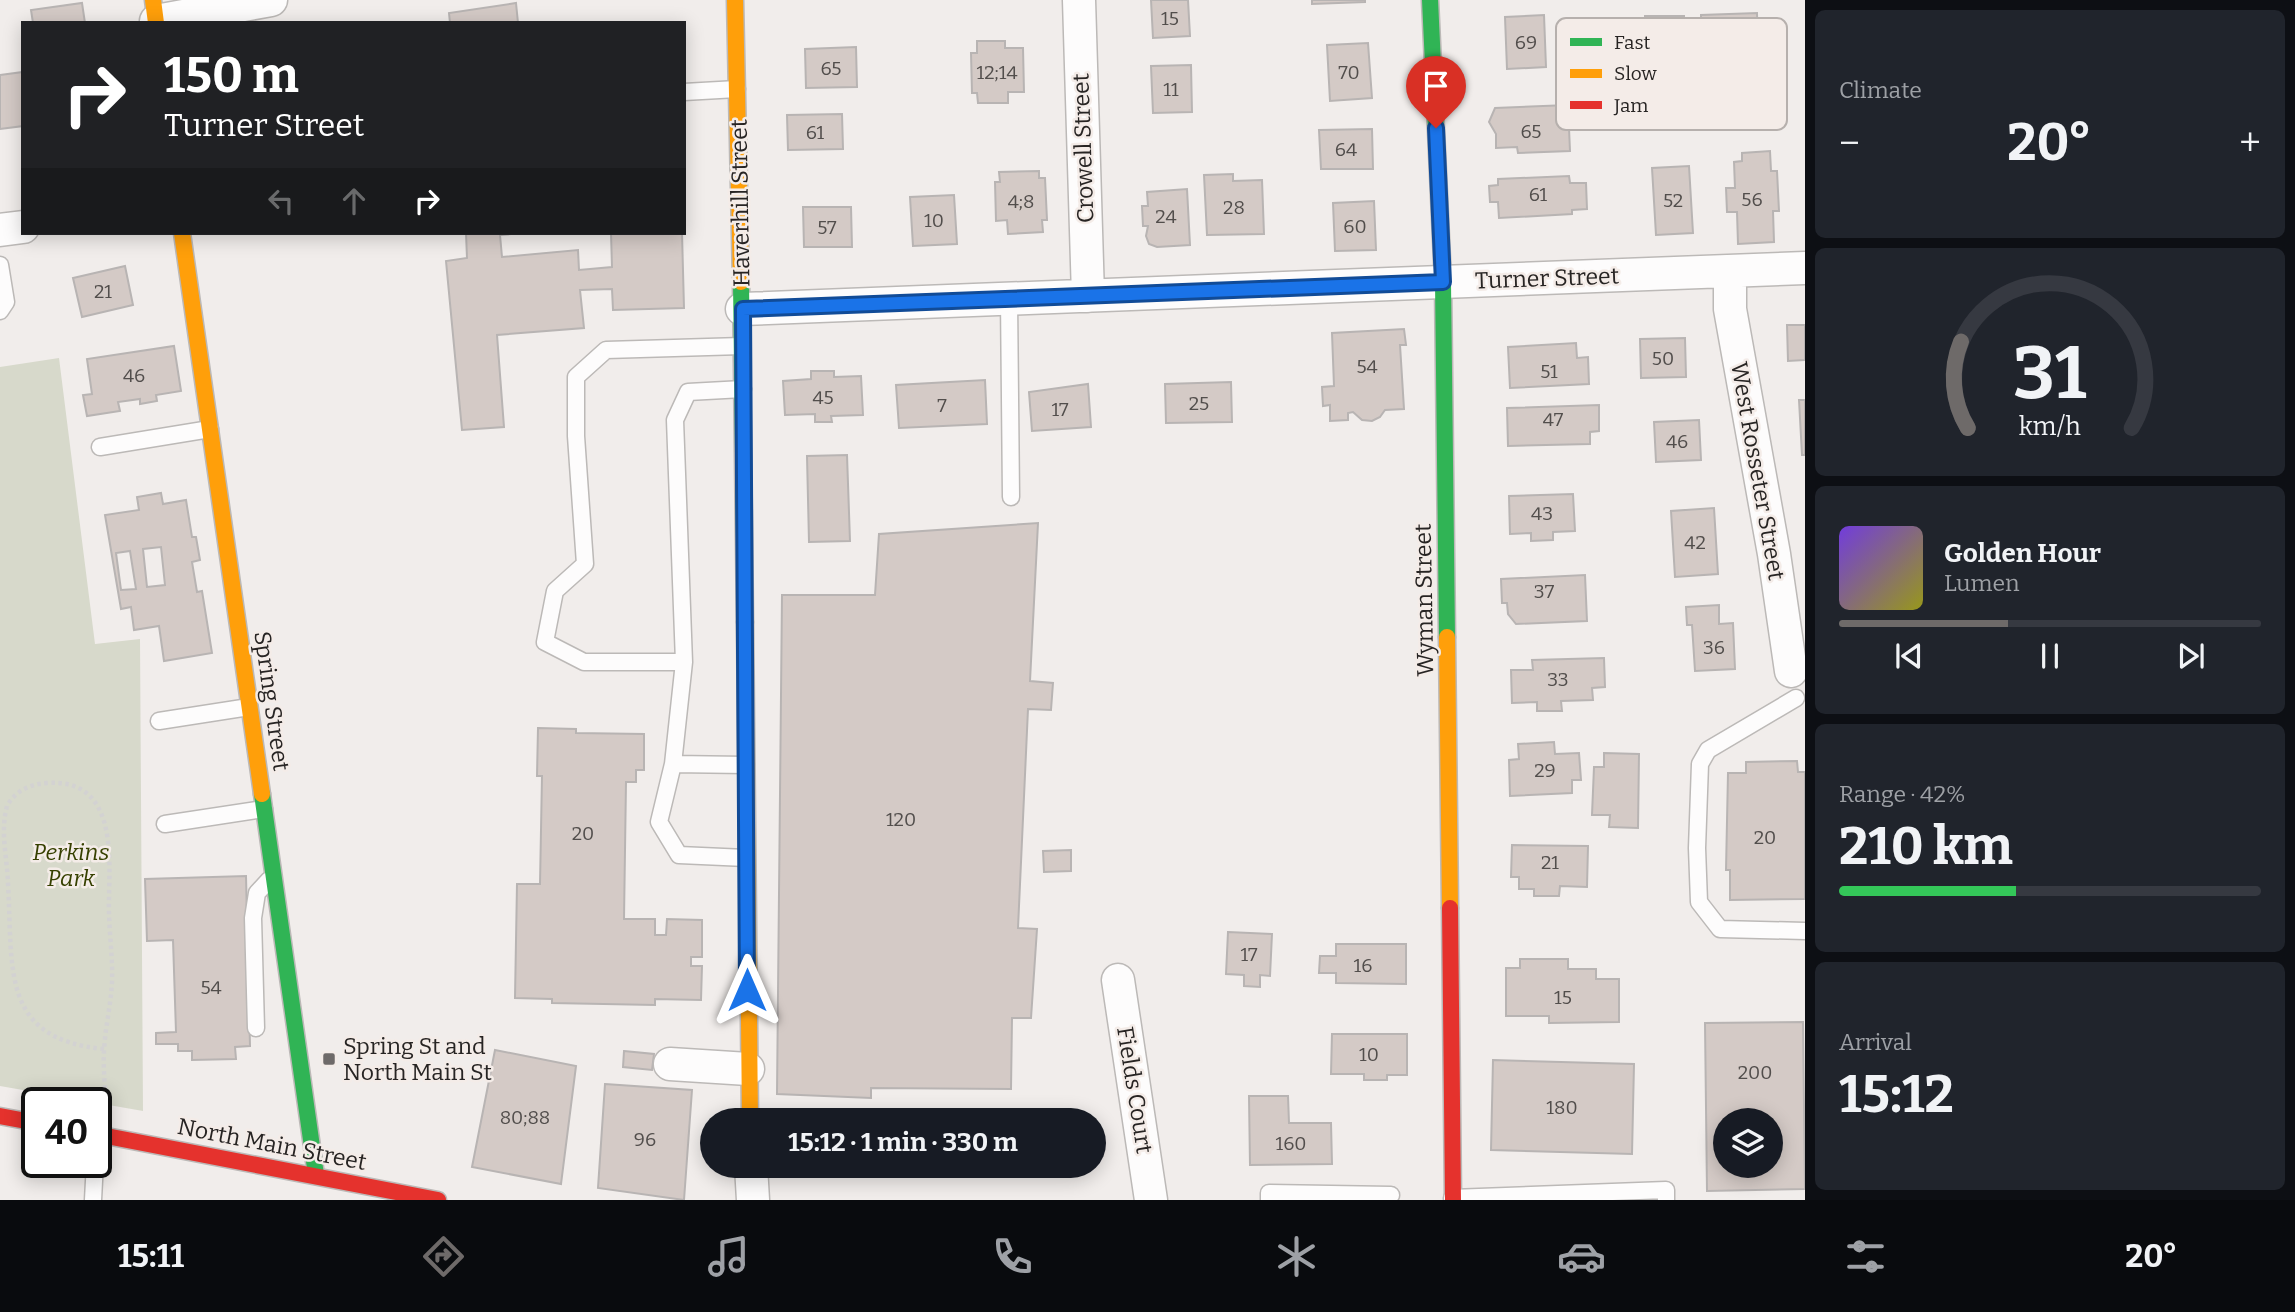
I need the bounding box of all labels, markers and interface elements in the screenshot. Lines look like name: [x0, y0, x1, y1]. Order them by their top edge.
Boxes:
house number: 15: [1161, 7, 1179, 30]
legend: [1556, 18, 1787, 130]
house number: 69: [1515, 31, 1537, 54]
text: Fast: [1614, 31, 1651, 54]
text: 150 m: [164, 46, 299, 105]
icon: right: [49, 49, 140, 140]
pin: [1406, 56, 1466, 128]
house number: 65: [821, 57, 841, 80]
house number: 12;14: [976, 61, 1018, 84]
house number: 70: [1338, 61, 1360, 84]
text: Slow: [1614, 62, 1657, 85]
icon: arrive: [1417, 67, 1455, 105]
street label: Crowell Street: [1066, 73, 1100, 223]
text: Climate: [1839, 76, 1922, 104]
house number: 11: [1163, 78, 1179, 101]
text: Jam: [1613, 94, 1648, 117]
text: Turner Street: [164, 106, 364, 144]
text: 20°: [2007, 111, 2092, 174]
street label: Haverhill Street: [725, 119, 755, 287]
house number: 65: [1521, 120, 1541, 143]
text: −: [1839, 120, 1860, 166]
text: +: [2239, 120, 2261, 166]
house number: 61: [806, 121, 825, 144]
house number: 64: [1335, 138, 1357, 161]
icon: left: [262, 182, 300, 220]
icon: ahead: [335, 182, 373, 220]
icon: right: [408, 182, 446, 220]
house number: 61: [1529, 183, 1548, 206]
house number: 56: [1741, 188, 1763, 211]
house number: 52: [1663, 189, 1683, 212]
house number: 4;8: [1008, 190, 1034, 213]
house number: 28: [1223, 196, 1245, 219]
house number: 24: [1155, 205, 1177, 228]
house number: 10: [924, 209, 944, 232]
house number: 60: [1343, 215, 1367, 238]
house number: 57: [817, 216, 837, 239]
street label: Turner Street: [1475, 261, 1619, 295]
house number: 21: [94, 280, 112, 303]
text: 31: [2013, 330, 2087, 417]
house number: 50: [1652, 347, 1674, 370]
house number: 54: [1356, 355, 1378, 378]
house number: 51: [1540, 360, 1558, 383]
street label: West Rosseter Street: [1725, 360, 1791, 582]
house number: 46: [123, 364, 145, 387]
house number: 45: [812, 386, 834, 409]
house number: 25: [1189, 392, 1209, 415]
house number: 7: [937, 394, 947, 417]
house number: 17: [1051, 398, 1069, 421]
house number: 47: [1543, 408, 1564, 431]
text: km/h: [2019, 412, 2081, 442]
house number: 46: [1666, 430, 1688, 453]
house number: 43: [1531, 502, 1553, 525]
street label: Wyman Street: [1409, 523, 1439, 677]
house number: 42: [1684, 531, 1706, 554]
text: Golden Hour: [1944, 538, 2101, 569]
text: Lumen: [1944, 569, 2020, 597]
house number: 37: [1534, 580, 1555, 603]
street label: Spring Street: [248, 630, 296, 772]
house number: 36: [1703, 636, 1725, 659]
icon: previous: [1890, 637, 1928, 675]
icon: pause: [2031, 637, 2069, 675]
icon: next: [2172, 637, 2210, 675]
house number: 33: [1547, 668, 1569, 691]
house number: 29: [1534, 759, 1556, 782]
text: Range · 42%: [1839, 780, 1965, 808]
house number: 120: [886, 808, 916, 831]
text: 210 km: [1839, 815, 2013, 878]
house number: 20: [572, 822, 594, 845]
house number: 20: [1754, 826, 1776, 849]
park label: Perkins Park: [33, 838, 110, 892]
house number: 21: [1541, 851, 1559, 874]
house number: 17: [1240, 943, 1258, 966]
position arrow: [710, 953, 784, 1027]
house number: 16: [1354, 954, 1372, 977]
house number: 54: [200, 976, 222, 999]
house number: 15: [1554, 986, 1572, 1009]
street label: Fields Court: [1111, 1025, 1159, 1155]
text: Arrival: [1839, 1028, 1912, 1056]
place label: Spring St and North Main St: [343, 1032, 492, 1086]
house number: 10: [1359, 1043, 1379, 1066]
marker: Spring St and North Main St: [321, 1051, 337, 1067]
house number: 200: [1738, 1061, 1772, 1084]
text: 15:12: [1839, 1063, 1954, 1126]
speed limit sign: 40: [21, 1087, 112, 1178]
house number: 180: [1546, 1096, 1578, 1119]
house number: 80;88: [500, 1106, 550, 1129]
map controls: [1713, 1108, 1783, 1178]
button: layers: [1713, 1108, 1783, 1178]
street label: North Main Street: [175, 1112, 369, 1176]
text: 15:12 · 1 min · 330 m: [788, 1127, 1018, 1158]
house number: 96: [634, 1128, 656, 1151]
house number: 160: [1275, 1132, 1307, 1155]
icon: directions: [419, 1232, 468, 1281]
icon: music: [704, 1232, 753, 1281]
icon: phone: [988, 1232, 1037, 1281]
icon: climate: [1272, 1232, 1321, 1281]
icon: car: [1557, 1232, 1606, 1281]
icon: filters: [1841, 1232, 1890, 1281]
text: 15:11: [118, 1237, 184, 1275]
text: 20°: [2125, 1237, 2177, 1275]

